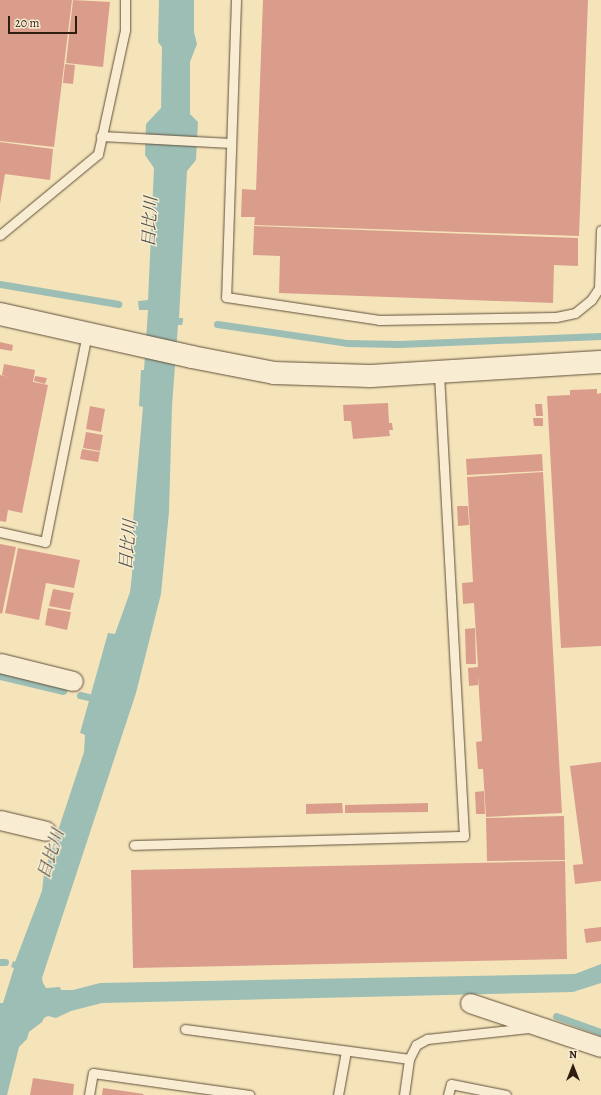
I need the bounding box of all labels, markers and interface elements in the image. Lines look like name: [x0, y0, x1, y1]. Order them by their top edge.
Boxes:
scale bar: [10, 8, 79, 34]
text: 20 m: [15, 15, 39, 31]
water label: 目比川: [138, 196, 162, 248]
water label: 目比川: [116, 519, 140, 571]
water label: 目比川: [33, 827, 69, 881]
north arrow: [553, 1047, 593, 1087]
text: N: [569, 1047, 577, 1062]

